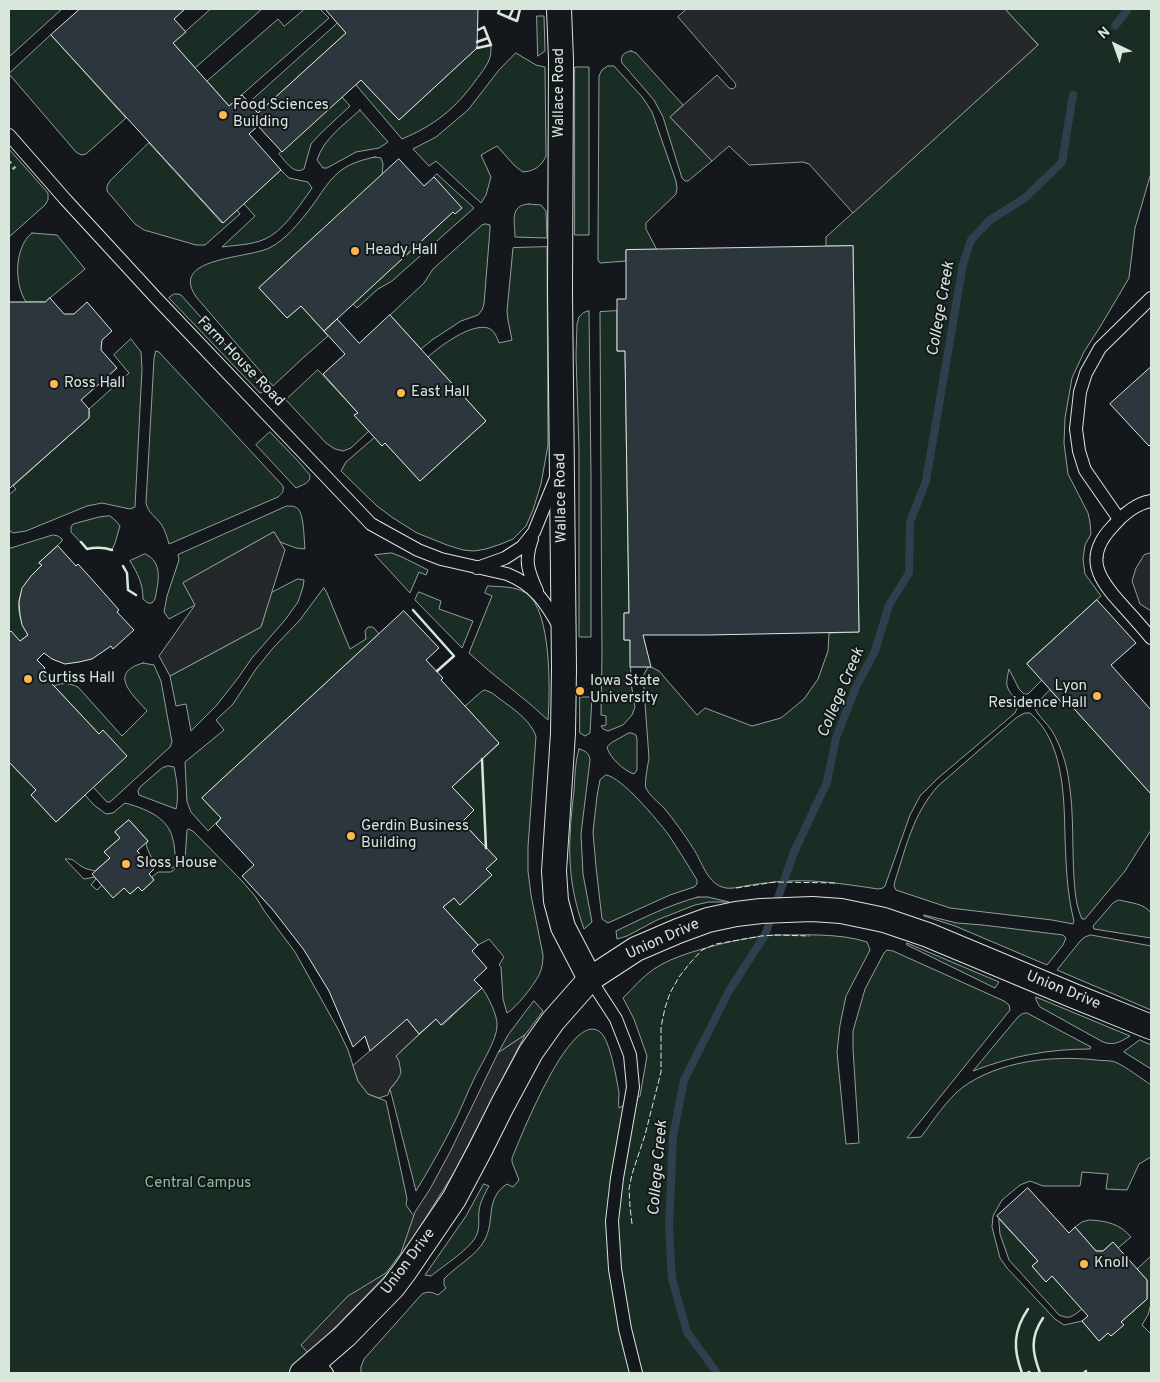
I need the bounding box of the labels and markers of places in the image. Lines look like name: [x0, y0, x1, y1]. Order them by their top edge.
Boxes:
place label: Food Sciences Building: [233, 97, 329, 132]
marker: Food Sciences Building: [217, 109, 229, 121]
place label: Heady Hall: [365, 242, 437, 260]
marker: Heady Hall: [349, 245, 361, 257]
place label: Ross Hall: [64, 375, 125, 393]
marker: Ross Hall: [48, 378, 60, 390]
place label: East Hall: [411, 384, 470, 402]
marker: East Hall: [395, 387, 407, 399]
place label: Curtiss Hall: [38, 670, 115, 688]
marker: Curtiss Hall: [22, 673, 34, 685]
place label: Iowa State University: [590, 673, 660, 708]
place label: Lyon Residence Hall: [988, 678, 1087, 713]
marker: Iowa State University: [574, 685, 586, 697]
marker: Lyon Residence Hall: [1091, 690, 1103, 702]
place label: Gerdin Business Building: [361, 818, 469, 853]
marker: Gerdin Business Building: [345, 830, 357, 842]
place label: Sloss House: [136, 855, 217, 873]
marker: Sloss House: [120, 858, 132, 870]
place label: Knoll: [1094, 1255, 1129, 1273]
marker: Knoll: [1078, 1258, 1090, 1270]

